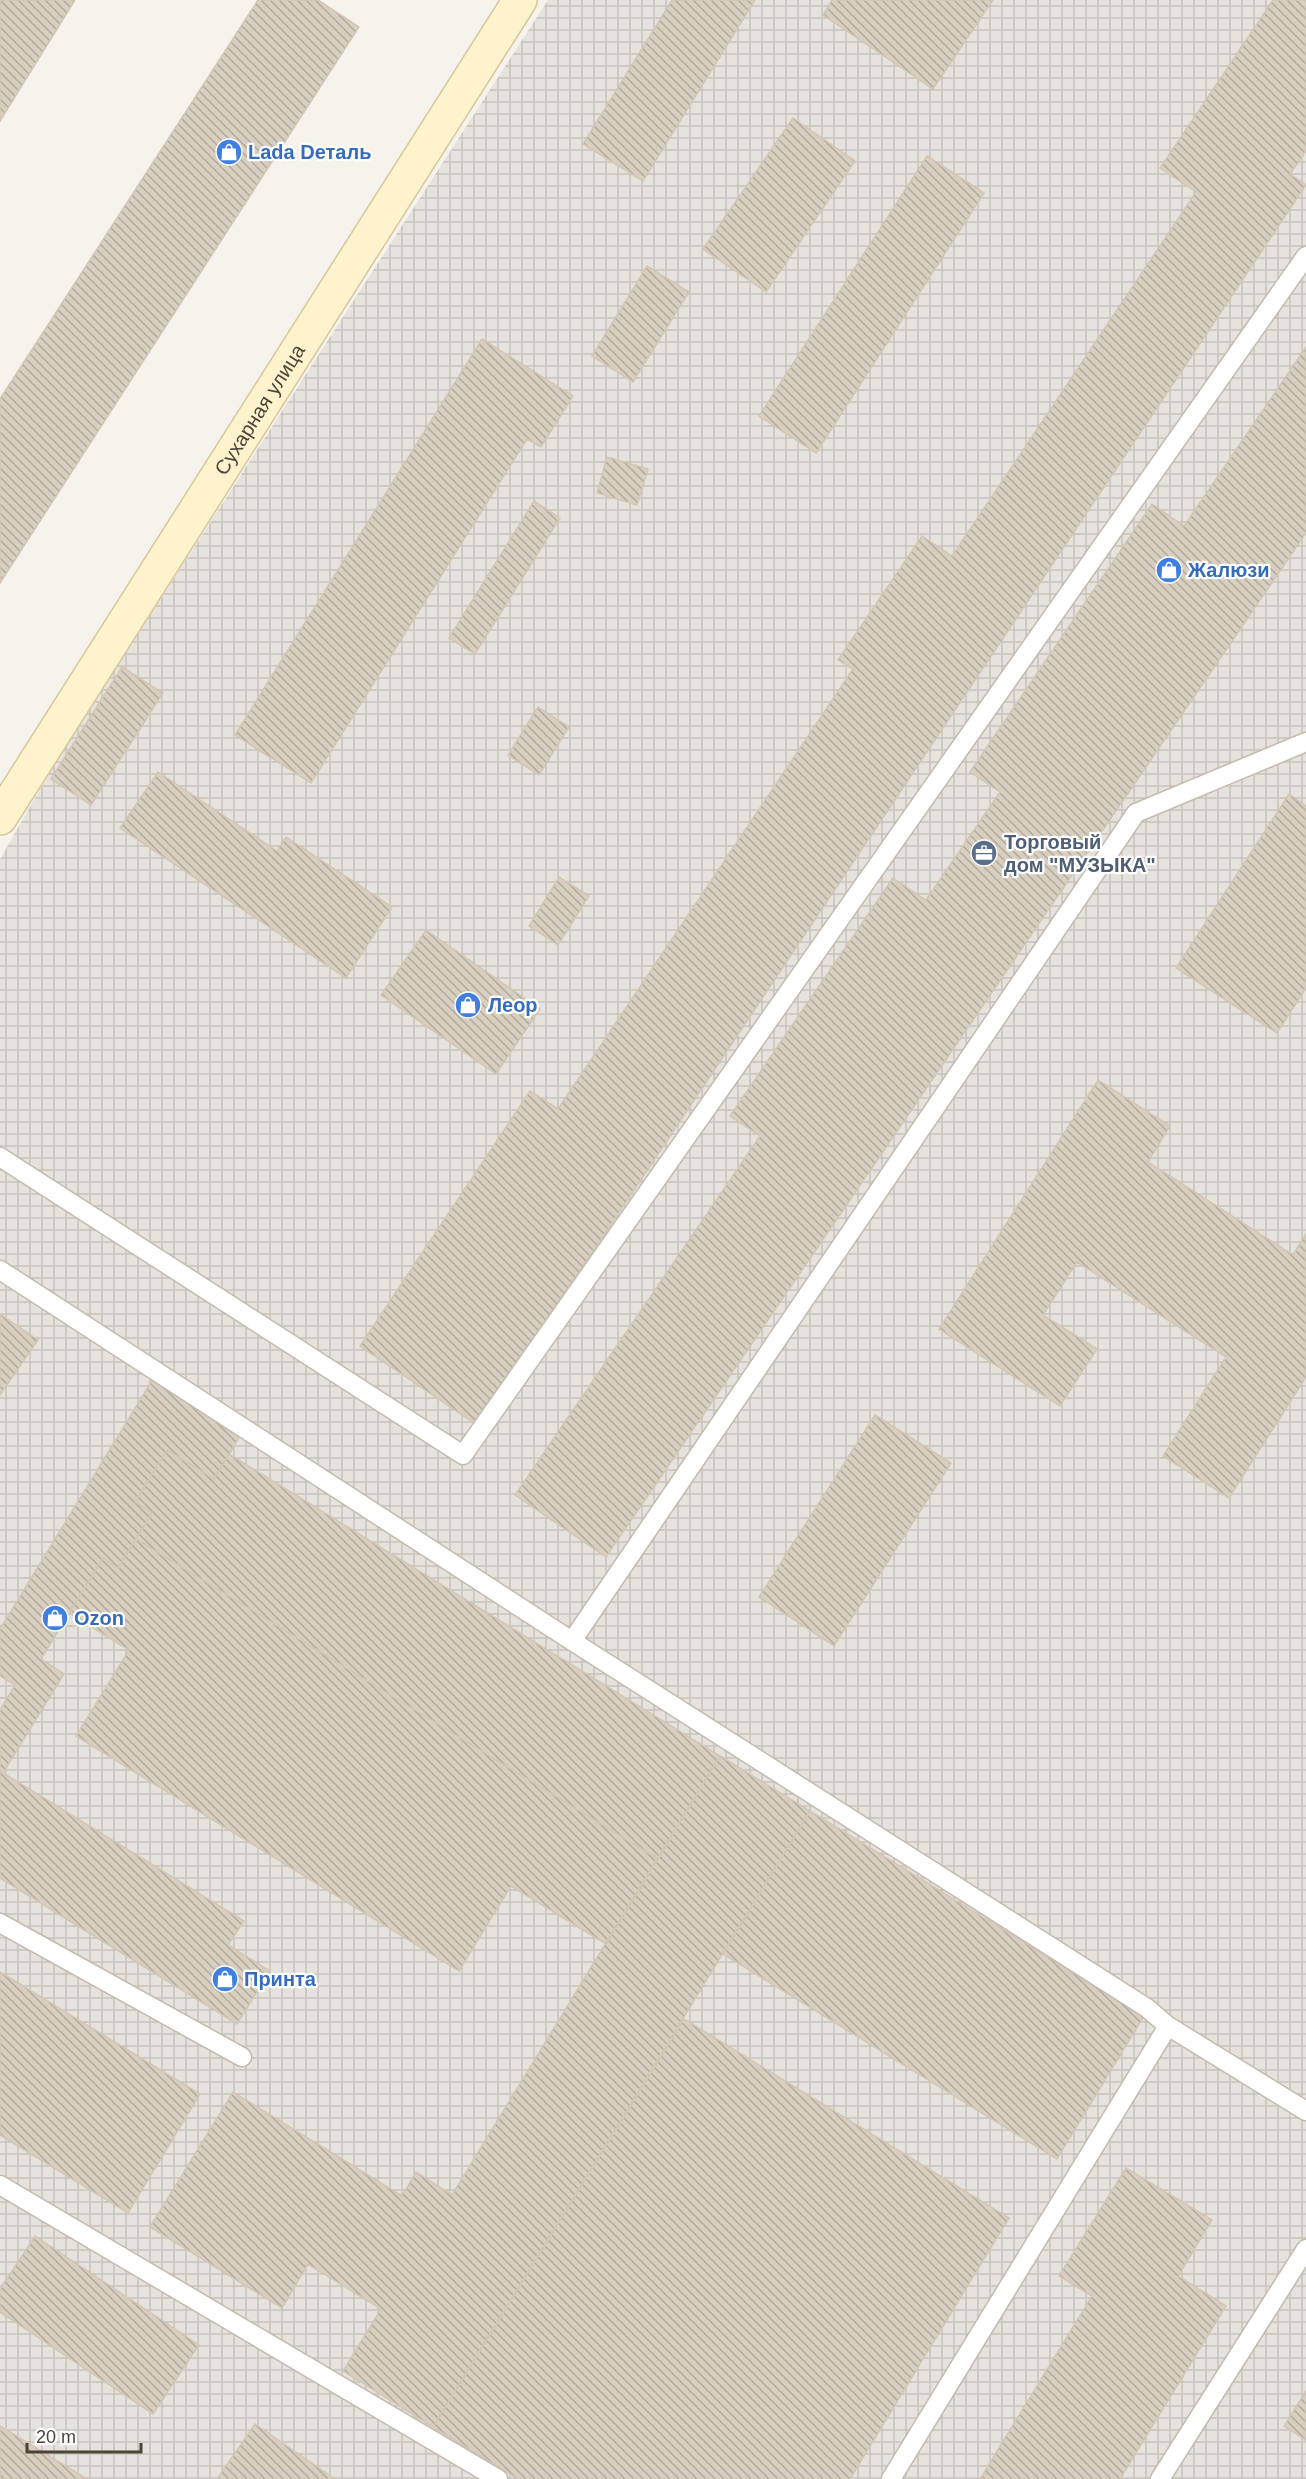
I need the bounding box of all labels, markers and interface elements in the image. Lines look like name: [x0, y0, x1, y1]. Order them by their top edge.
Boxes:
shop icon: Lada Dеталь: [214, 137, 244, 167]
place label: Lada Dеталь: [248, 141, 371, 163]
street label: Сухарная улица: [210, 340, 310, 479]
shop icon: Жалюзи: [1154, 555, 1184, 585]
place label: Жалюзи: [1187, 559, 1269, 581]
place label: Торговый дом "МУЗЫКА": [1004, 831, 1156, 876]
office icon: Торговый дом "МУЗЫКА": [969, 838, 999, 868]
shop icon: Леор: [453, 990, 483, 1020]
place label: Леор: [488, 994, 538, 1016]
shop icon: Ozon: [40, 1603, 70, 1633]
place label: Ozon: [74, 1607, 124, 1629]
shop icon: Принта: [210, 1964, 240, 1994]
place label: Принта: [244, 1968, 317, 1990]
scale bar: [27, 2416, 141, 2454]
text: 20 m: [36, 2427, 76, 2447]

